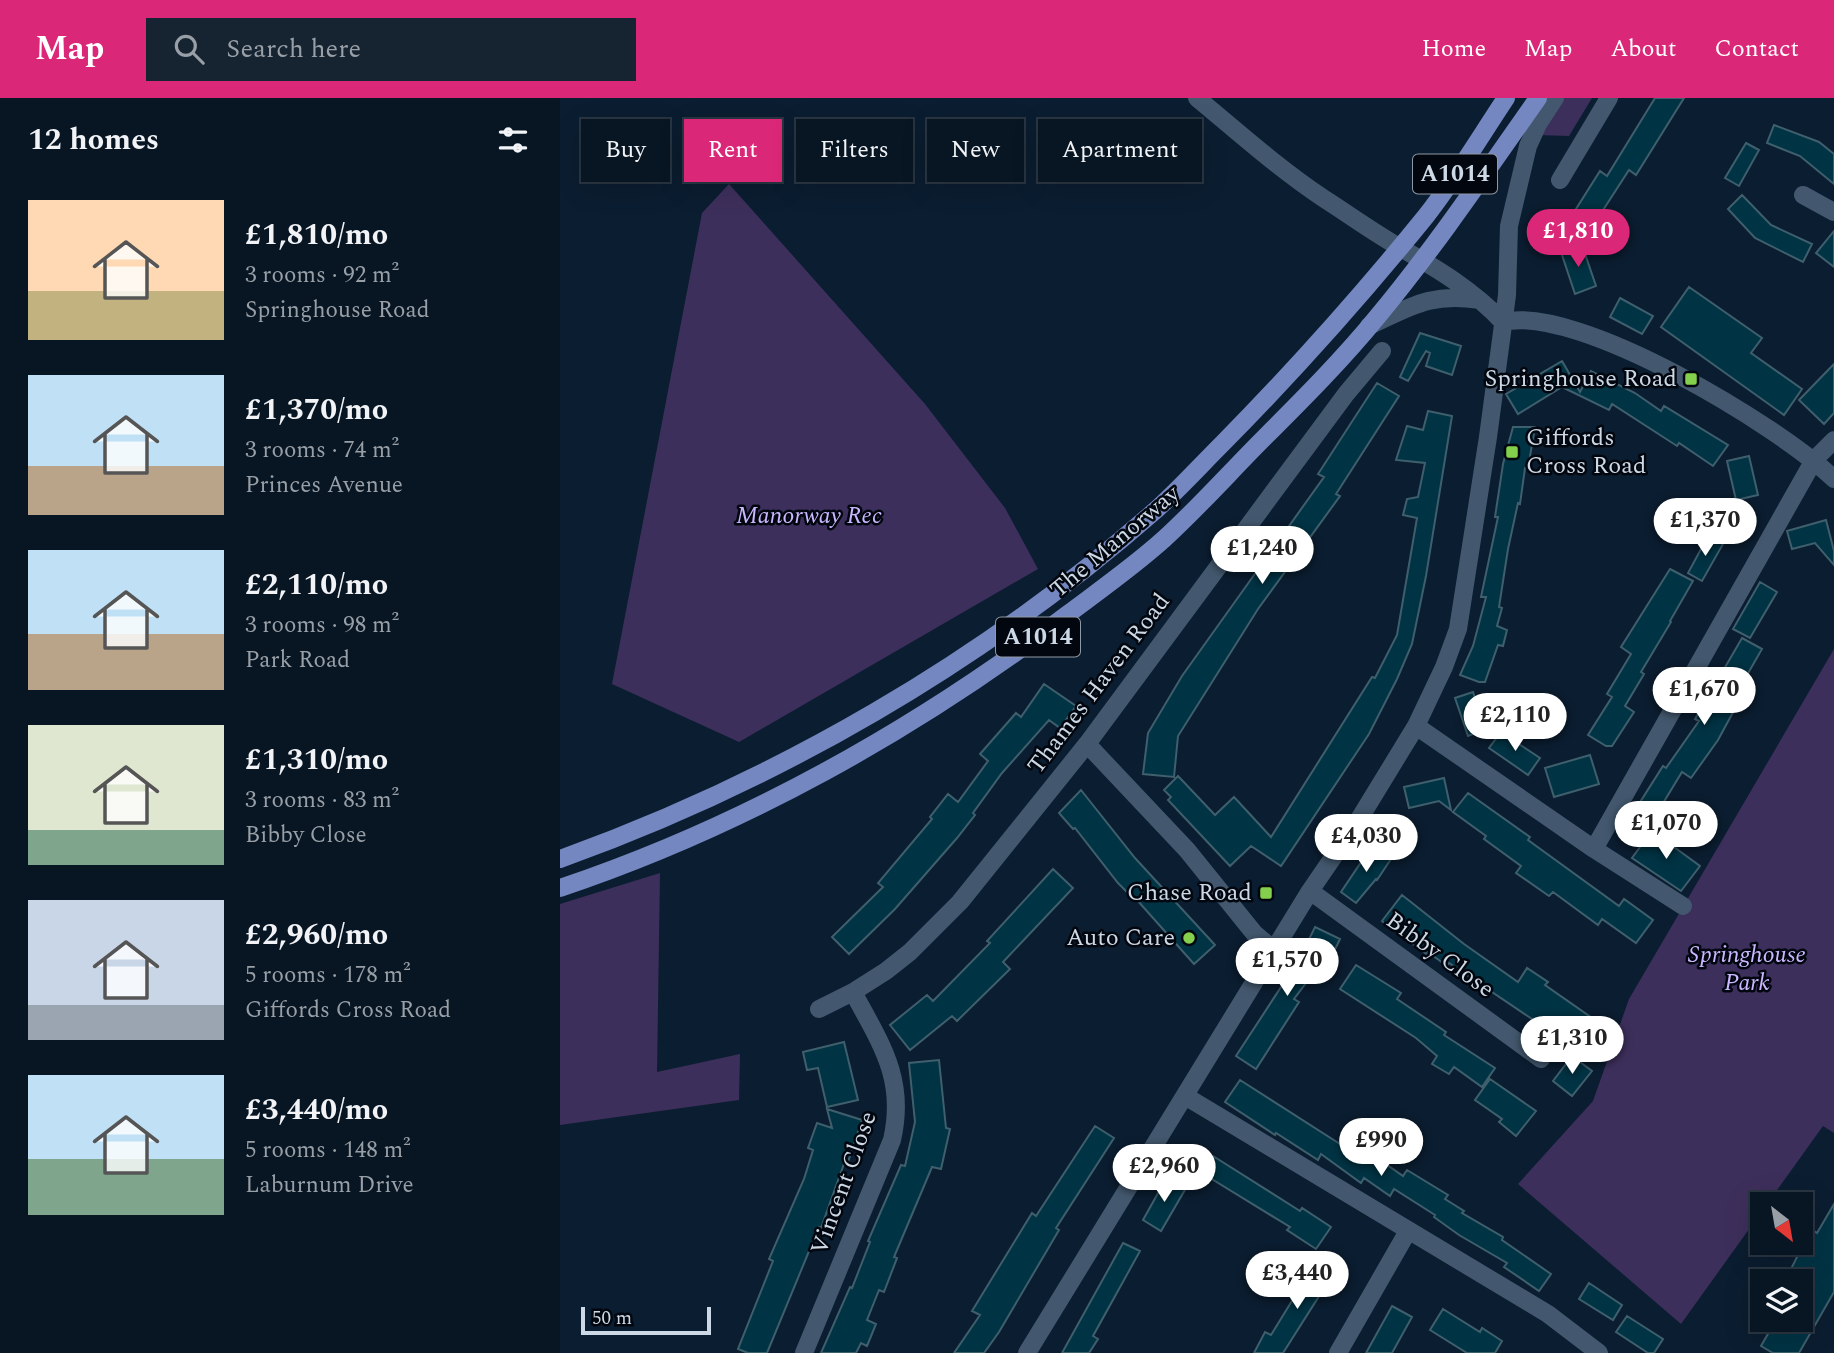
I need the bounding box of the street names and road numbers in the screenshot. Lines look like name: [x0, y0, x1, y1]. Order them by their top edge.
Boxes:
road number: A1014: [1413, 155, 1497, 194]
street label: The Manorway: [1042, 476, 1189, 607]
street label: Thames Haven Road: [1019, 586, 1179, 782]
road number: A1014: [996, 618, 1080, 656]
street label: Bibby Close: [1378, 903, 1502, 1007]
street label: Vincent Close: [801, 1106, 887, 1260]

